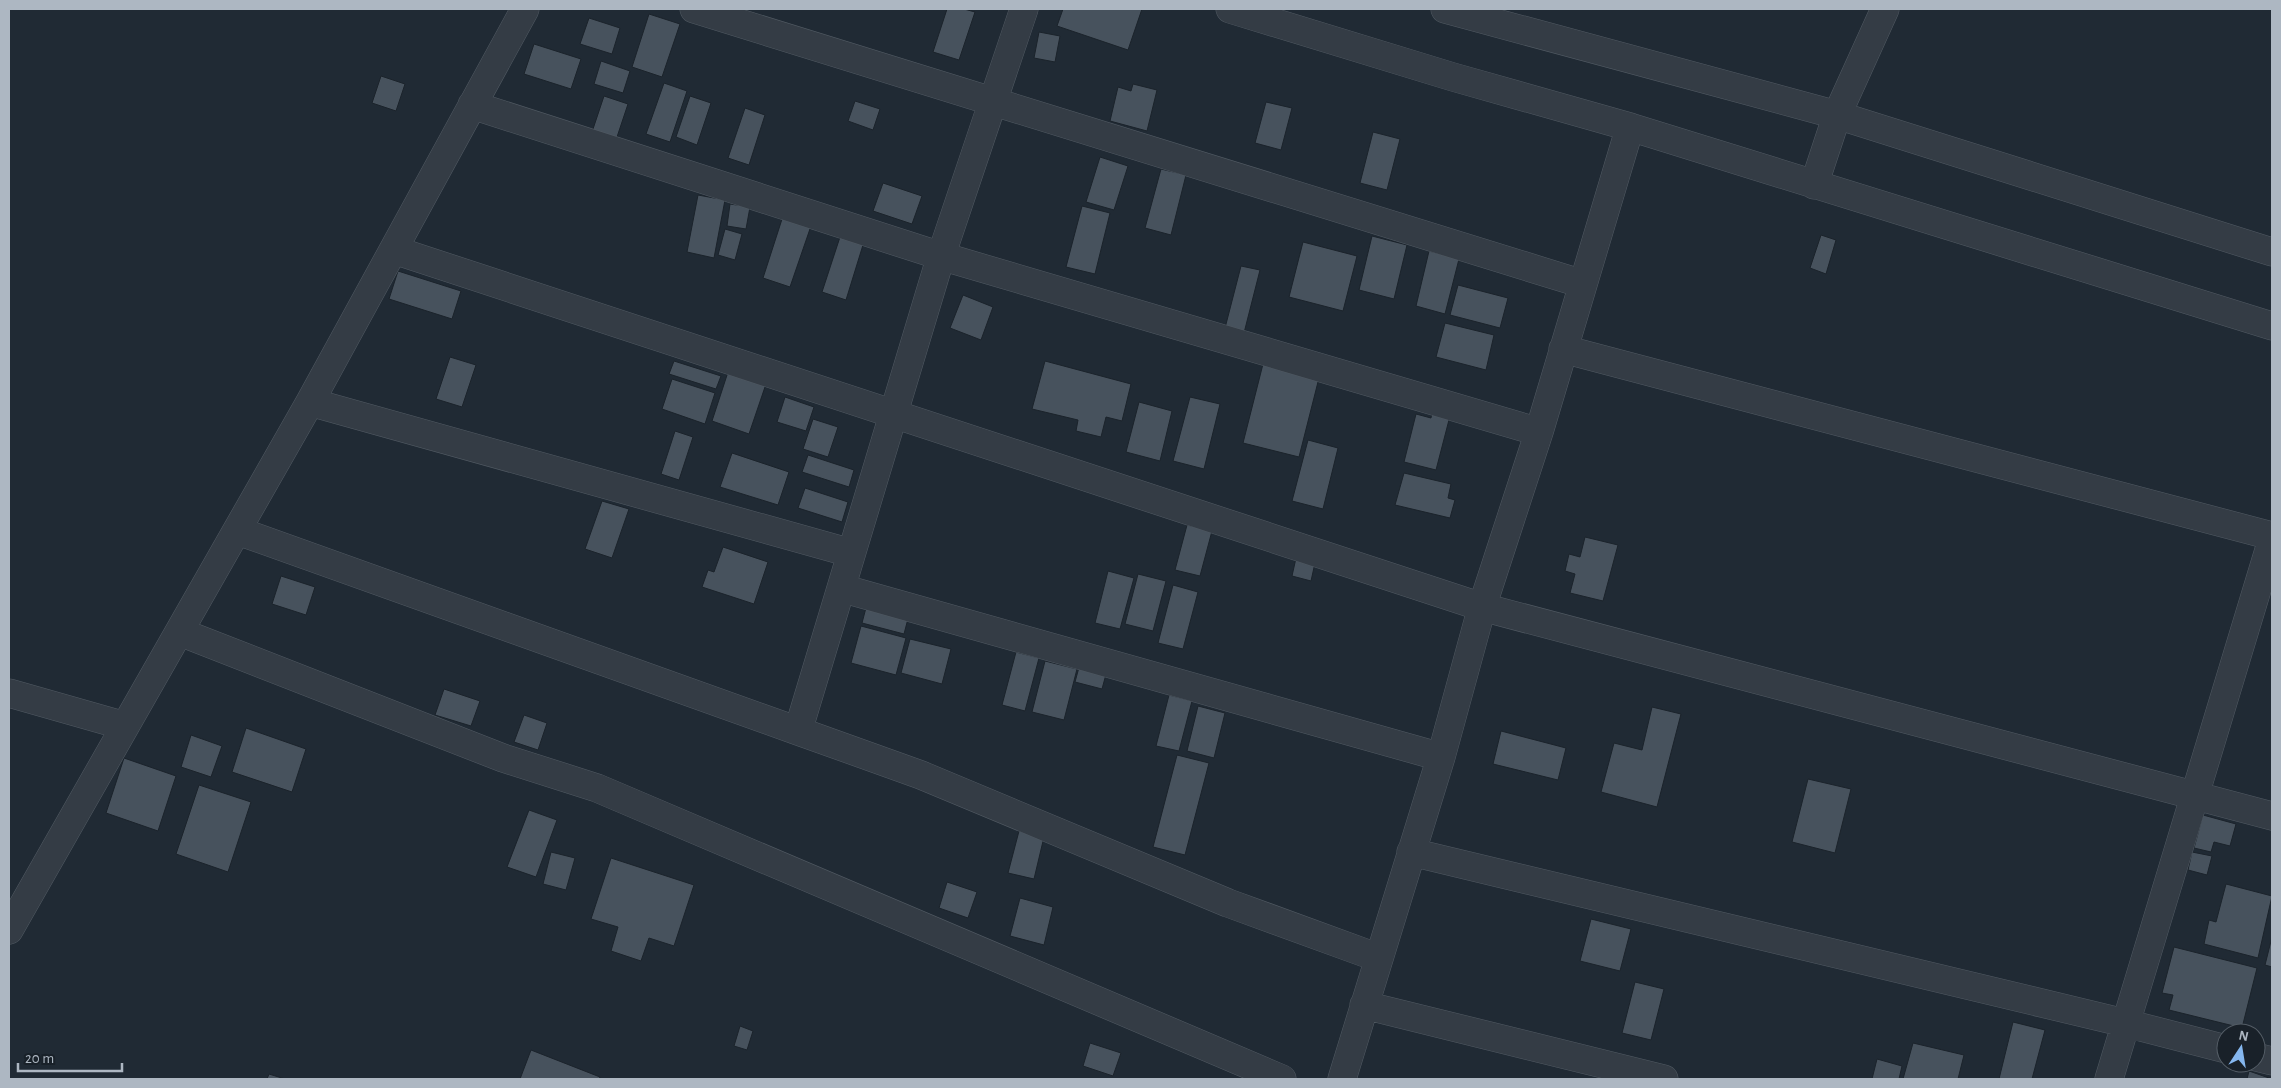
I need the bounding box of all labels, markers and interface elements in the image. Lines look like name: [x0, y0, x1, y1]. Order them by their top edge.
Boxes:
north arrow: [2216, 1023, 2266, 1073]
text: N: [2237, 1028, 2250, 1044]
scale bar: [18, 1040, 121, 1072]
text: 20 m: [25, 1051, 54, 1066]

